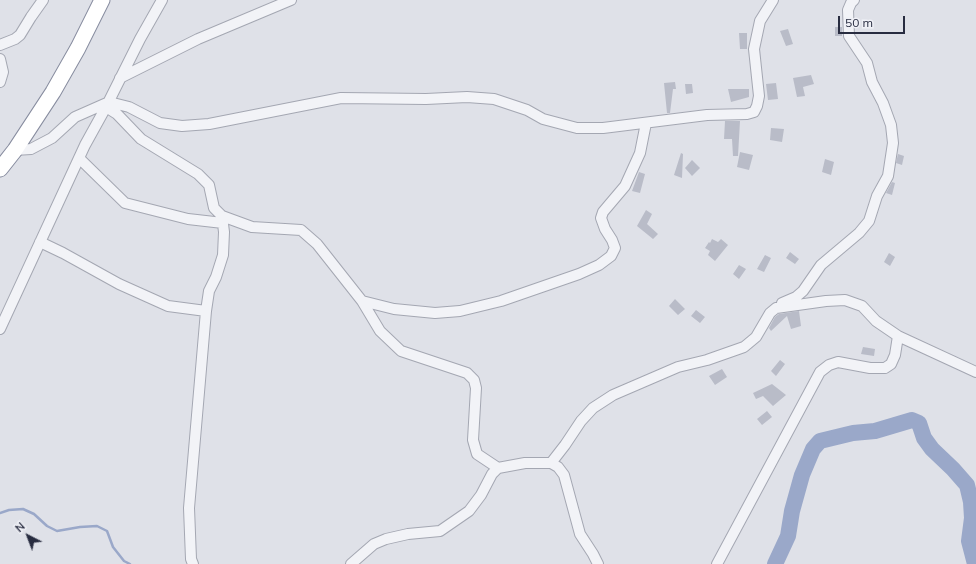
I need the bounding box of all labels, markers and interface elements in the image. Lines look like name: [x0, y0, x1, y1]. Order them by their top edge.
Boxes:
scale bar: [840, 8, 907, 34]
text: 50 m: [845, 15, 873, 30]
north arrow: [8, 516, 48, 556]
text: N: [12, 519, 28, 535]

